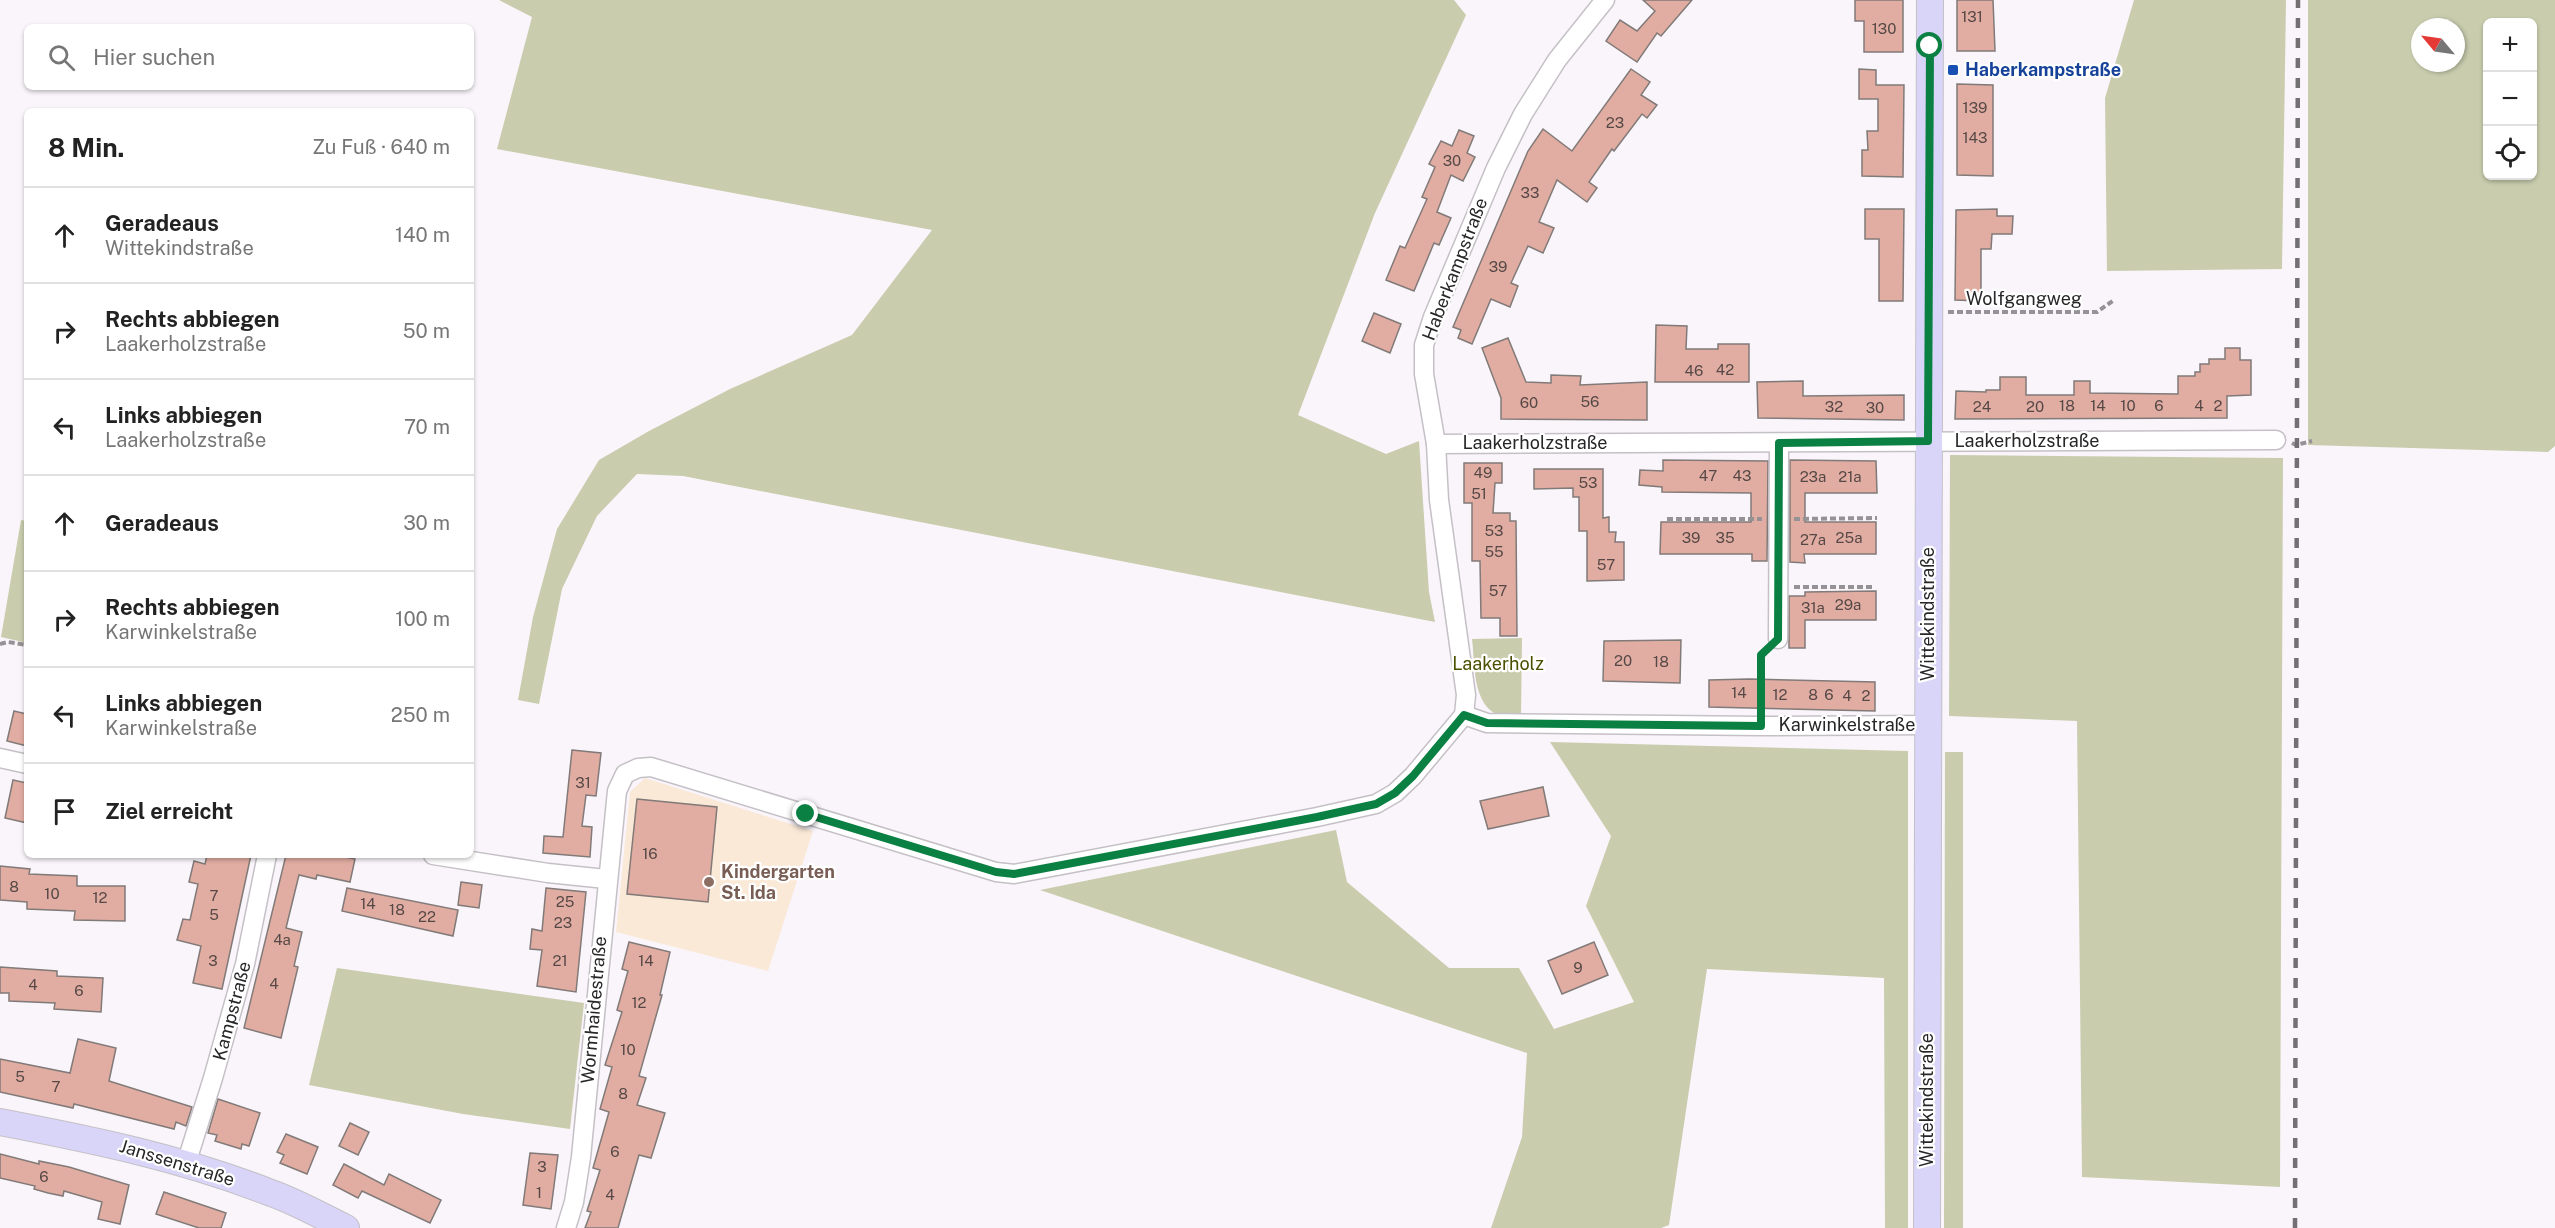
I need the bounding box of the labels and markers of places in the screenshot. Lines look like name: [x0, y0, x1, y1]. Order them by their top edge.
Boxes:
place label: Haberkampstraße: [1965, 59, 2121, 80]
marker: Haberkampstraße: [1946, 63, 1960, 77]
place label: Kindergarten St. Ida: [721, 861, 835, 903]
marker: Kindergarten St. Ida: [702, 875, 716, 889]

